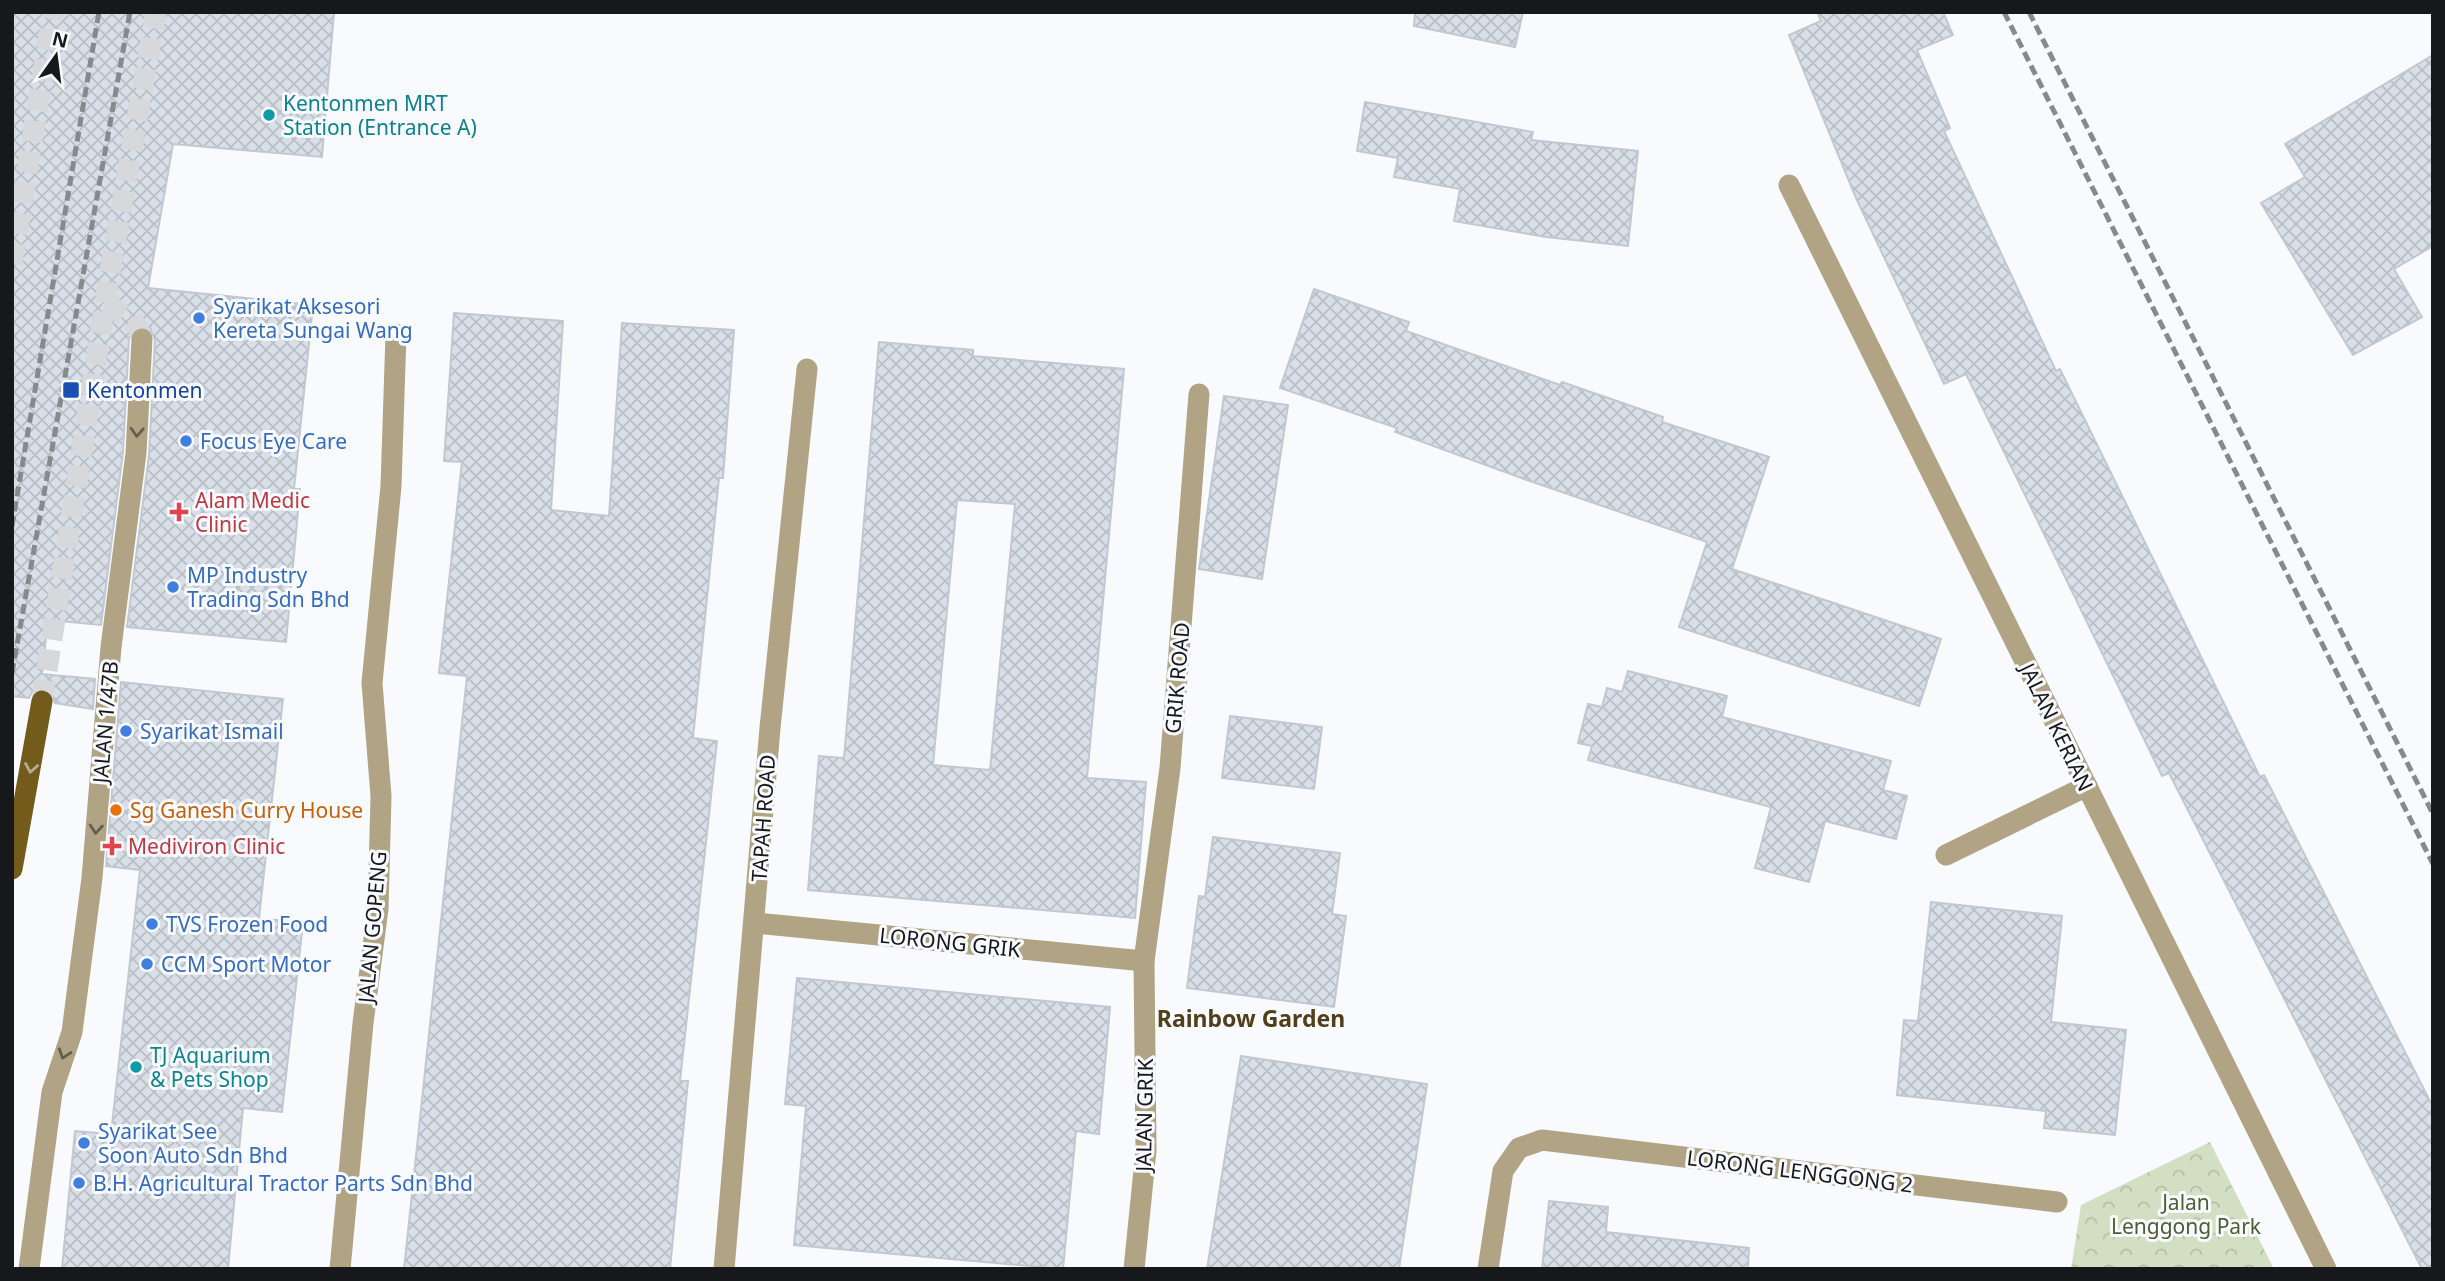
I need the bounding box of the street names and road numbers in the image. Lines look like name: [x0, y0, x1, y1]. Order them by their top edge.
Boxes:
street label: GRIK ROAD: [1158, 621, 1196, 735]
street label: JALAN KERIAN: [2013, 656, 2100, 796]
street label: JALAN 1/47B: [86, 660, 124, 786]
street label: TAPAH ROAD: [745, 753, 781, 883]
street label: JALAN GOPENG: [351, 850, 393, 1006]
street label: LORONG GRIK: [878, 921, 1022, 963]
street label: JALAN GRIK: [1129, 1058, 1159, 1174]
street label: LORONG LENGGONG 2: [1685, 1143, 1915, 1199]

